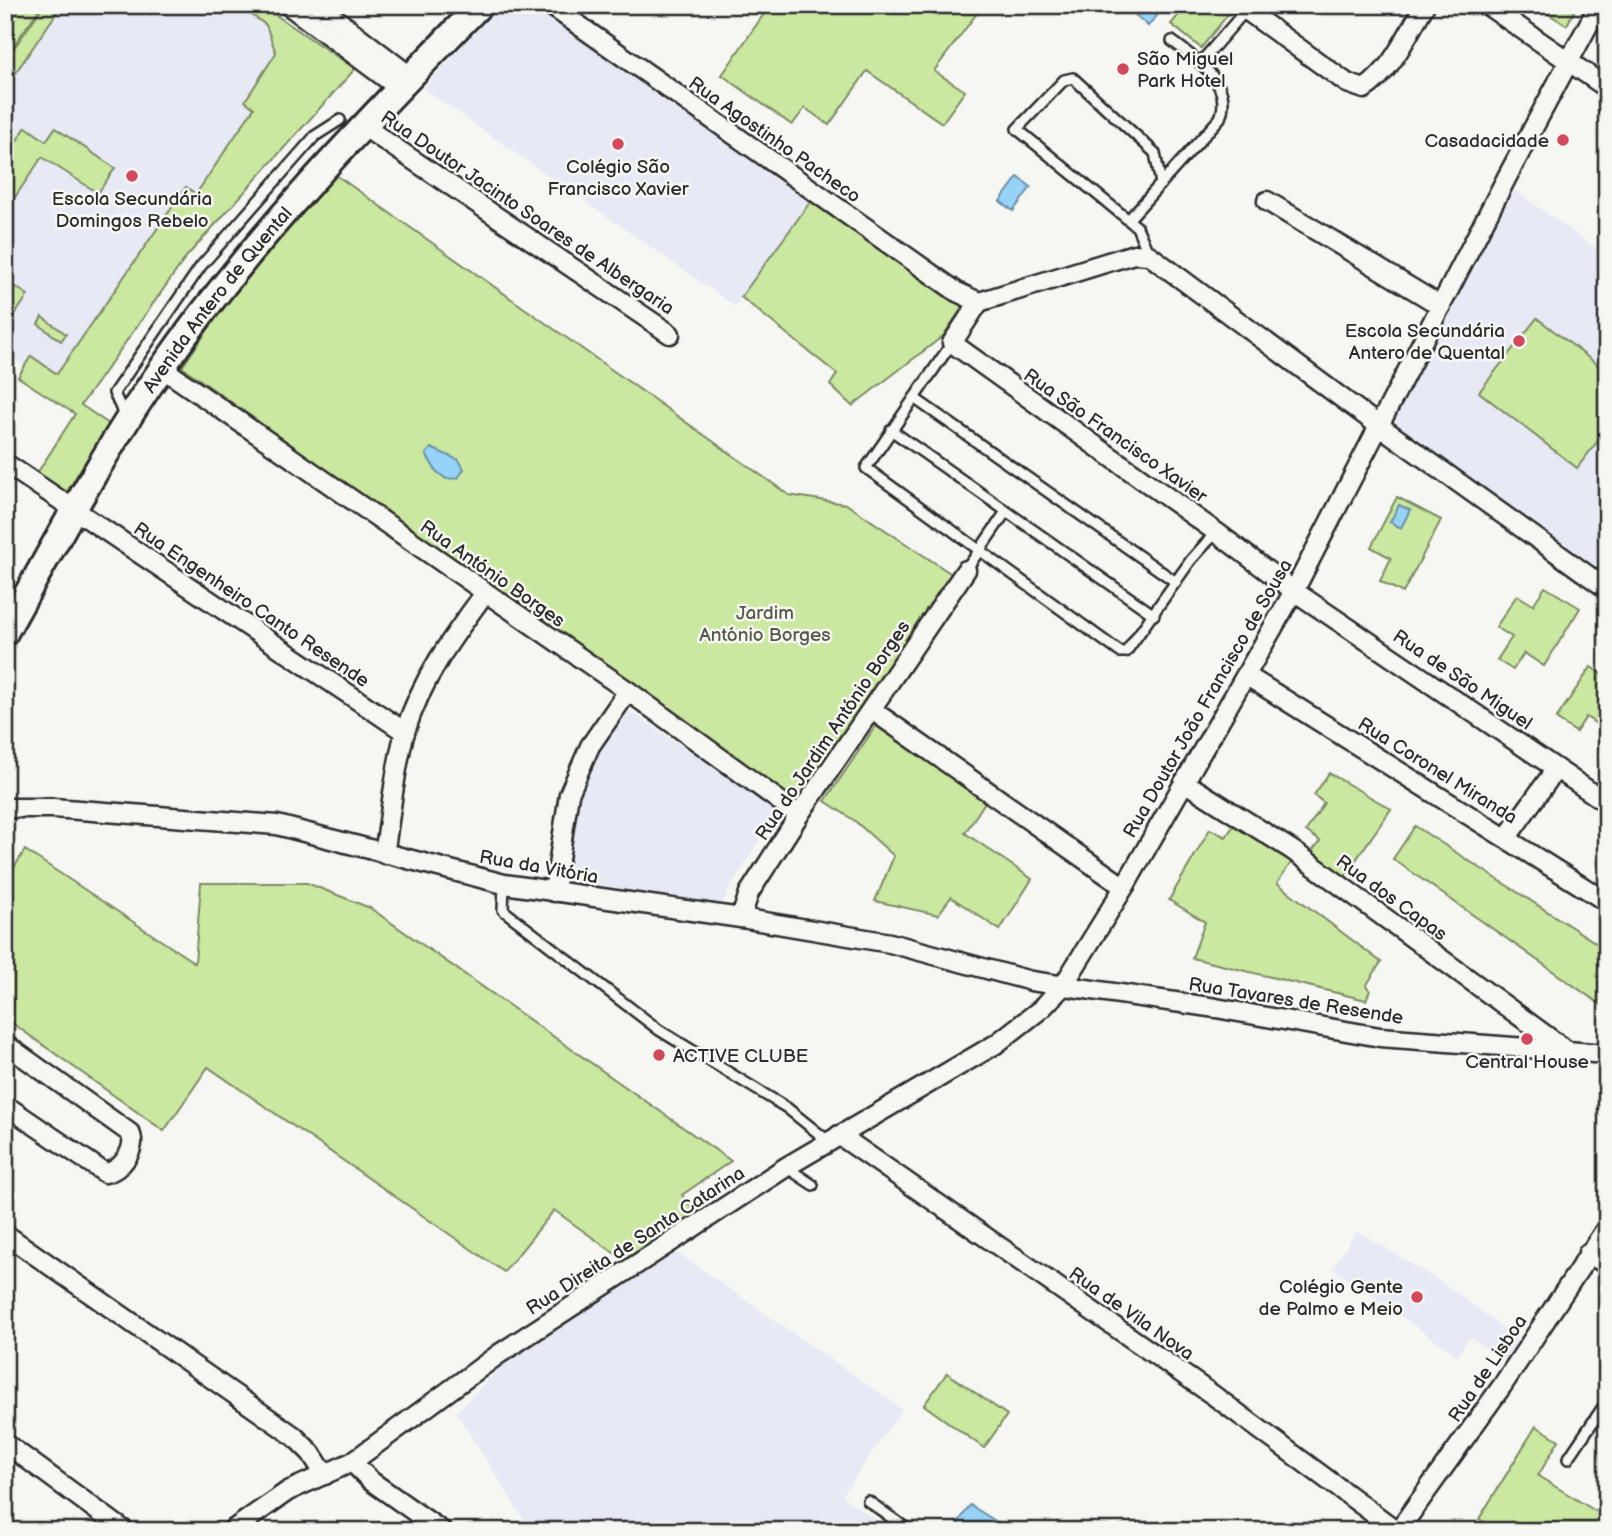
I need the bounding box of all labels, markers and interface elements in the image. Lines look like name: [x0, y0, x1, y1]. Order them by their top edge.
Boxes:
place label: São Miguel Park Hotel: [1137, 48, 1233, 93]
marker: São Miguel Park Hotel: [1115, 61, 1131, 77]
street label: Rua Agostinho Pacheco: [684, 72, 865, 208]
street label: Rua Doutor Jacinto Soares de Albergaria: [376, 106, 678, 320]
place label: Casadacidade: [1425, 130, 1549, 153]
marker: Casadacidade: [1555, 132, 1571, 148]
marker: Colégio São Francisco Xavier: [610, 136, 626, 152]
place label: Colégio São Francisco Xavier: [547, 156, 690, 201]
marker: Escola Secundária Domingos Rebelo: [124, 168, 140, 184]
place label: Escola Secundária Domingos Rebelo: [52, 188, 212, 233]
street label: Avenida Antero de Quental: [138, 203, 297, 397]
place label: Escola Secundária Antero de Quental: [1345, 320, 1505, 365]
marker: Escola Secundária Antero de Quental: [1511, 333, 1527, 349]
street label: Rua São Francisco Xavier: [1019, 364, 1212, 509]
street label: Rua António Borges: [415, 516, 569, 633]
street label: Rua Engenheiro Canto Resende: [129, 518, 373, 693]
street label: Rua Doutor João Francisco de Sousa: [1119, 555, 1298, 842]
park label: Jardim António Borges: [699, 602, 831, 647]
street label: Rua do Jardim António Borges: [751, 617, 916, 845]
street label: Rua de São Miguel: [1388, 625, 1536, 735]
street label: Rua Coronel Miranda: [1353, 713, 1521, 830]
street label: Rua da Vitória: [477, 846, 600, 889]
street label: Rua dos Capas: [1331, 850, 1451, 946]
street label: Rua Tavares de Resende: [1187, 973, 1405, 1030]
marker: Central House: [1519, 1031, 1535, 1047]
place label: ACTIVE CLUBE: [673, 1045, 808, 1068]
marker: ACTIVE CLUBE: [651, 1047, 667, 1063]
place label: Central House: [1465, 1051, 1589, 1074]
street label: Rua Direita de Santa Catarina: [522, 1162, 749, 1321]
street label: Rua de Vila Nova: [1064, 1263, 1198, 1366]
place label: Colégio Gente de Palmo e Meio: [1259, 1276, 1403, 1321]
marker: Colégio Gente de Palmo e Meio: [1409, 1289, 1425, 1305]
street label: Rua de Lisboa: [1444, 1311, 1533, 1427]

